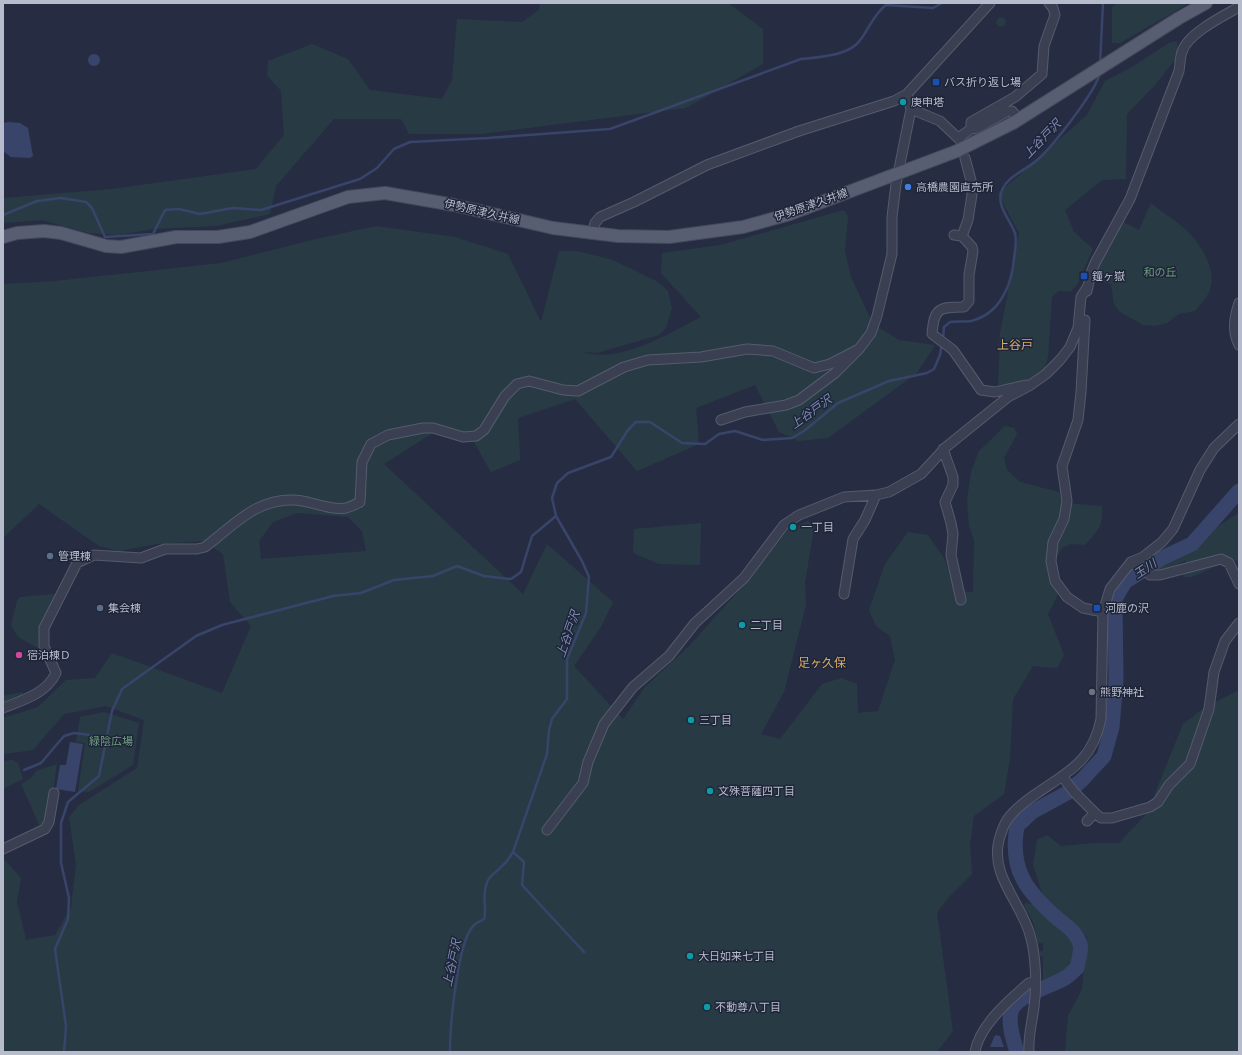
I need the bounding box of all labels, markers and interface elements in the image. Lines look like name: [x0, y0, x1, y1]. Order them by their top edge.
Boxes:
place label: バス折り返し場: [944, 76, 1021, 89]
marker: バス折り返し場: [931, 77, 941, 87]
place label: 庚申塔: [911, 96, 944, 109]
marker: 庚申塔: [898, 97, 908, 107]
water label: 上谷戸沢: [1020, 115, 1065, 161]
place label: 高橋農園直売所: [916, 181, 994, 194]
marker: 高橋農園直売所: [903, 182, 913, 192]
street label: 伊勢原津久井線: [772, 186, 850, 224]
street label: 伊勢原津久井線: [443, 197, 521, 227]
park label: 和の丘: [1144, 266, 1177, 279]
place label: 鐘ヶ嶽: [1092, 270, 1125, 283]
marker: 鐘ヶ嶽: [1079, 271, 1089, 281]
district label: 上谷戸: [997, 338, 1033, 352]
water label: 上谷戸沢: [787, 391, 836, 432]
place label: 一丁目: [801, 521, 834, 534]
marker: 一丁目: [788, 522, 798, 532]
place label: 管理棟: [58, 550, 91, 563]
marker: 管理棟: [45, 551, 55, 561]
water label: 玉川: [1131, 556, 1161, 581]
place label: 集会棟: [108, 602, 141, 615]
place label: 河鹿の沢: [1105, 602, 1149, 615]
marker: 集会棟: [95, 603, 105, 613]
marker: 河鹿の沢: [1092, 603, 1102, 613]
water label: 上谷戸沢: [554, 607, 583, 659]
place label: 二丁目: [750, 619, 783, 632]
marker: 二丁目: [737, 620, 747, 630]
place label: 宿泊棟Ｄ: [27, 649, 71, 662]
marker: 宿泊棟Ｄ: [14, 650, 24, 660]
district label: 足ヶ久保: [798, 656, 846, 670]
place label: 熊野神社: [1100, 686, 1144, 699]
marker: 熊野神社: [1087, 687, 1097, 697]
place label: 三丁目: [699, 714, 732, 727]
marker: 三丁目: [686, 715, 696, 725]
park label: 緑陰広場: [89, 735, 133, 748]
place label: 文殊菩薩四丁目: [718, 785, 795, 798]
marker: 文殊菩薩四丁目: [705, 786, 715, 796]
water label: 上谷戸沢: [440, 936, 464, 988]
place label: 大日如来七丁目: [698, 950, 775, 963]
marker: 大日如来七丁目: [685, 951, 695, 961]
place label: 不動尊八丁目: [715, 1001, 781, 1014]
marker: 不動尊八丁目: [702, 1002, 712, 1012]

